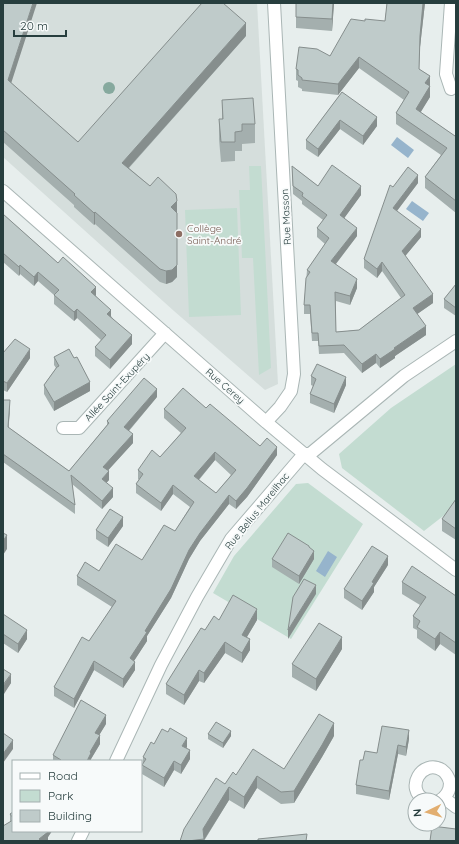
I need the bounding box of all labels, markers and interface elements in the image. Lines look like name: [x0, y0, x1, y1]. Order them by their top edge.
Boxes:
scale bar: [14, 12, 66, 38]
text: 20 m: [20, 18, 48, 33]
street label: Rue Masson: [278, 189, 294, 245]
place label: Collège Saint-André: [187, 222, 242, 247]
marker: Collège Saint-André: [174, 229, 184, 239]
street label: Allée Saint-Exupéry: [82, 350, 152, 424]
street label: Rue Cerey: [203, 365, 247, 407]
street label: Rue Bellus Mareilhac: [222, 470, 292, 552]
legend: [12, 760, 142, 832]
text: Road: [48, 768, 78, 783]
text: Park: [48, 788, 73, 803]
north arrow: [407, 792, 447, 832]
text: Building: [48, 808, 92, 823]
text: N: [410, 808, 424, 818]

